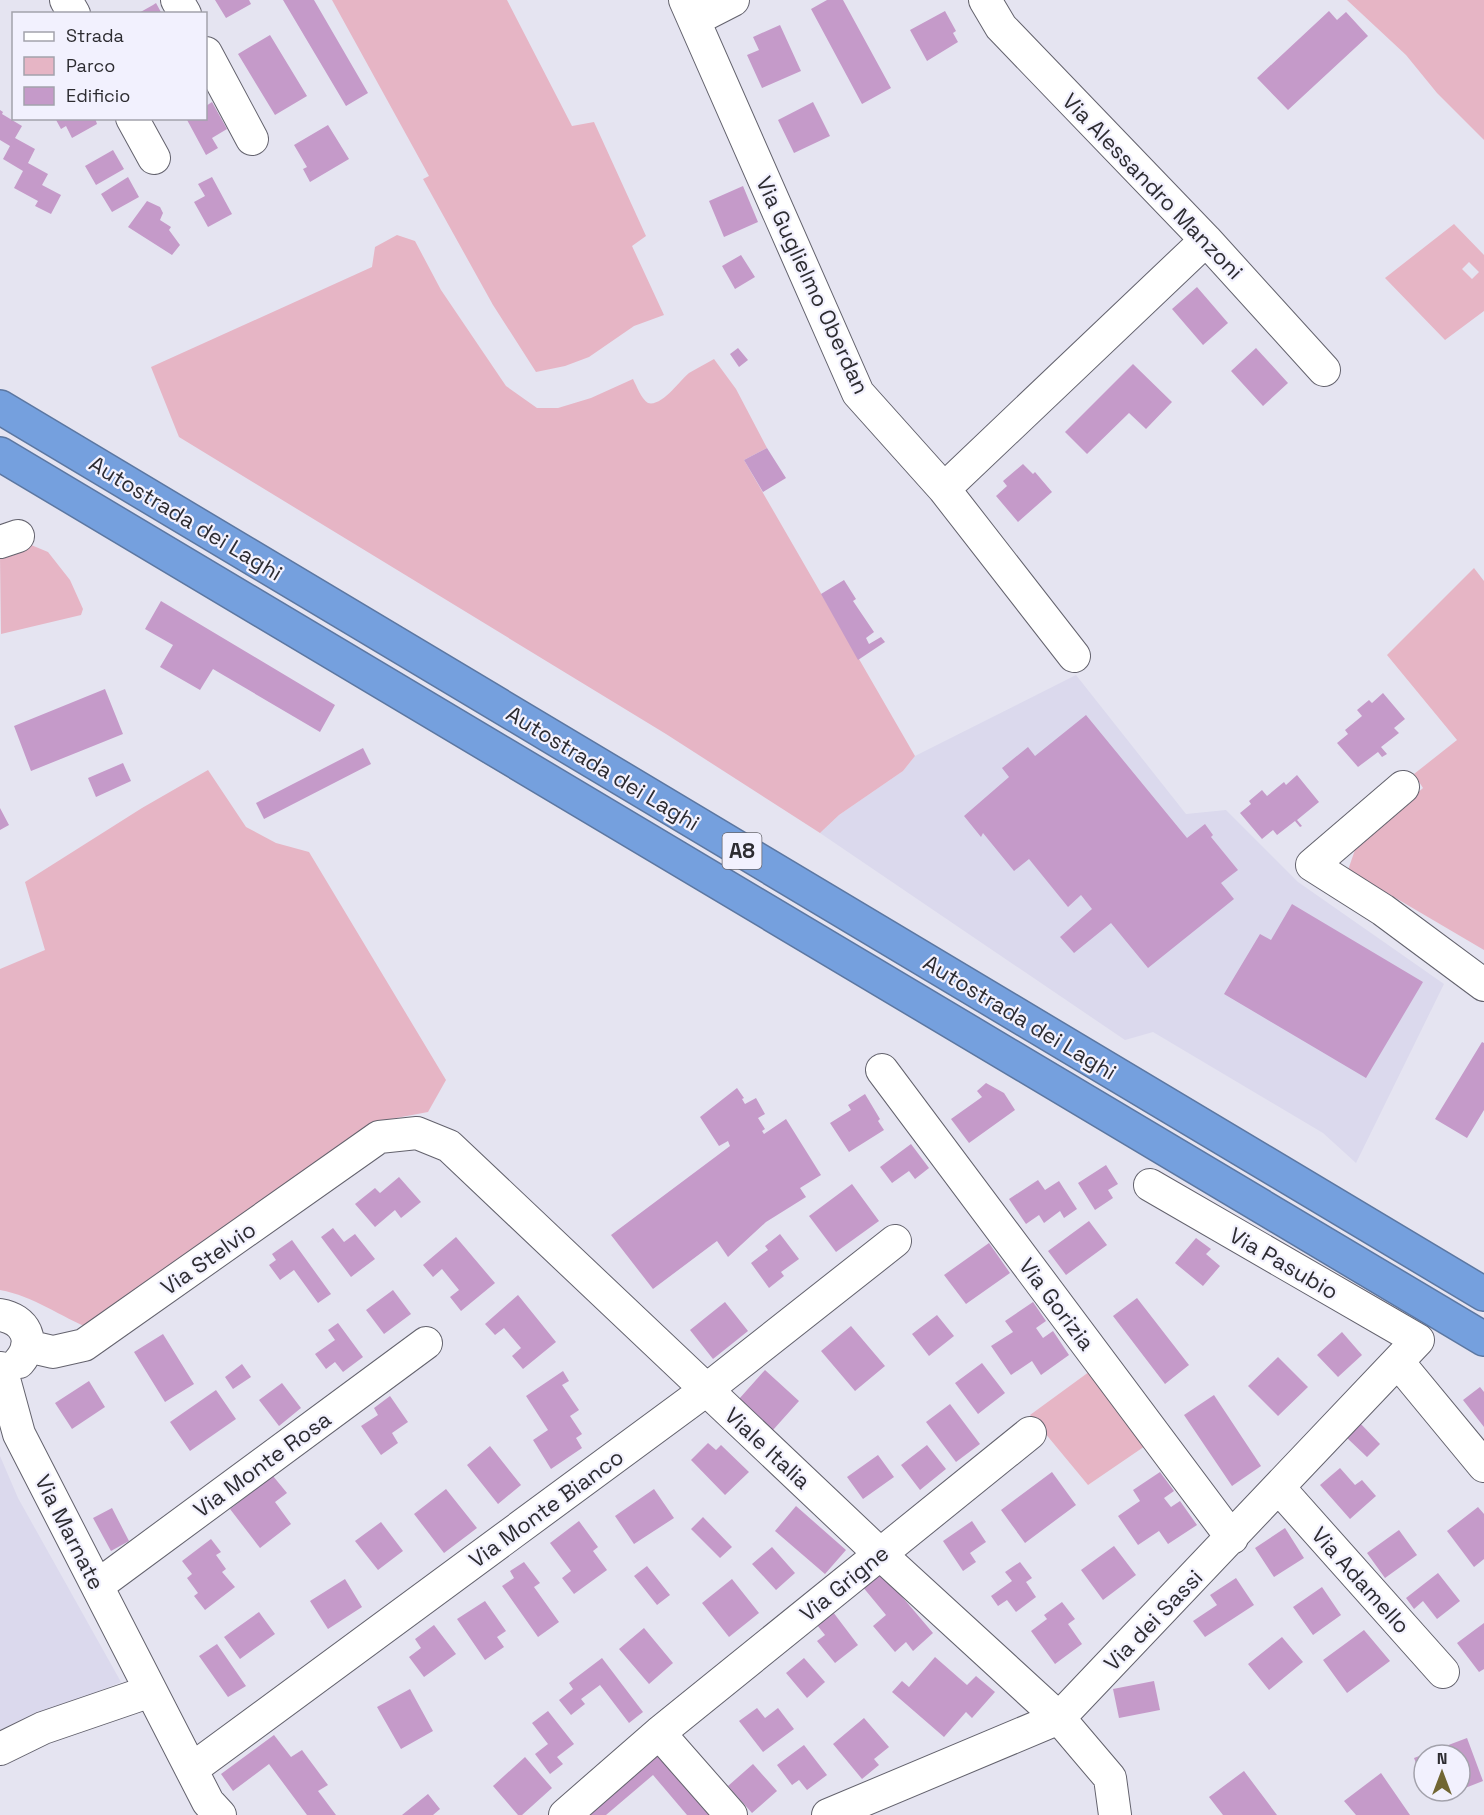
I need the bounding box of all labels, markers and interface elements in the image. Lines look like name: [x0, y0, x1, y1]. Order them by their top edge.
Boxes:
legend: [12, 12, 207, 120]
text: Strada: [66, 24, 124, 47]
text: Parco: [66, 54, 115, 77]
text: Edificio: [66, 84, 130, 107]
street label: Via Alessandro Manzoni: [1057, 87, 1249, 285]
street label: Via Guglielmo Oberdan: [750, 172, 876, 398]
street label: Autostrada dei Laghi: [84, 449, 288, 587]
street label: Autostrada dei Laghi: [501, 699, 705, 837]
road number: A8: [722, 833, 762, 869]
street label: Autostrada dei Laghi: [918, 948, 1122, 1086]
street label: Via Stelvio: [155, 1215, 261, 1301]
street label: Via Pasubio: [1225, 1221, 1343, 1305]
street label: Via Gorizia: [1013, 1252, 1101, 1356]
street label: Viale Italia: [719, 1401, 817, 1495]
street label: Via Monte Rosa: [188, 1405, 337, 1523]
street label: Via Monte Bianco: [463, 1442, 629, 1574]
street label: Via Marnate: [29, 1470, 111, 1594]
street label: Via Adamello: [1306, 1521, 1416, 1639]
street label: Via Grigne: [794, 1539, 894, 1627]
street label: Via dei Sassi: [1098, 1563, 1208, 1677]
north arrow: [1412, 1743, 1472, 1803]
text: N: [1437, 1748, 1447, 1769]

